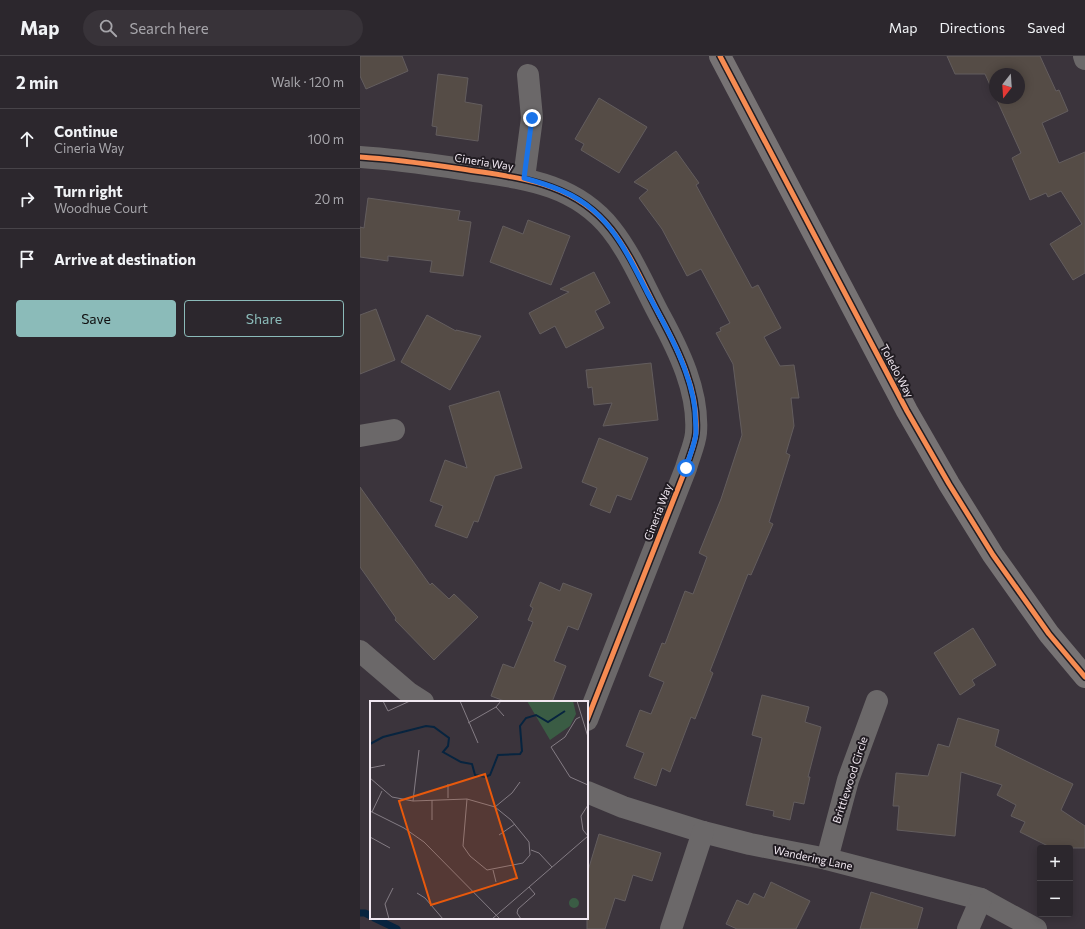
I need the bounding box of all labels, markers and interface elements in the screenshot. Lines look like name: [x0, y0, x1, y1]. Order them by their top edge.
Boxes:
search box: [83, 10, 363, 46]
text: Map: [20, 16, 59, 39]
icon: search: [97, 17, 119, 39]
text: Search here: [129, 19, 209, 37]
text: Map: [889, 19, 918, 36]
text: Directions: [940, 19, 1005, 36]
text: Saved: [1027, 19, 1065, 36]
north arrow: [989, 68, 1025, 104]
text: 2 min: [16, 72, 58, 93]
text: Walk · 120 m: [271, 74, 344, 90]
route end: [523, 109, 541, 127]
text: Continue: [54, 122, 118, 140]
icon: ahead: [16, 128, 38, 150]
text: 100 m: [308, 131, 344, 147]
text: Cineria Way: [54, 140, 124, 156]
street label: Cineria Way: [454, 150, 515, 173]
text: Turn right: [54, 182, 123, 200]
icon: right: [16, 188, 38, 210]
text: 20 m: [315, 191, 344, 207]
text: Woodhue Court: [54, 200, 148, 216]
icon: arrive: [16, 248, 38, 270]
text: Arrive at destination: [54, 250, 196, 268]
button: Save: [16, 300, 176, 337]
button: Share: [184, 300, 344, 337]
street label: Toledo Way: [878, 342, 917, 400]
route start: [677, 459, 695, 477]
street label: Cineria Way: [641, 481, 674, 542]
inset map: [370, 701, 588, 919]
street label: Brittlewood Circle: [829, 735, 870, 825]
street label: Wandering Lane: [772, 843, 854, 872]
map controls: [1037, 845, 1073, 917]
button: +: [1037, 845, 1073, 881]
button: −: [1037, 881, 1073, 917]

